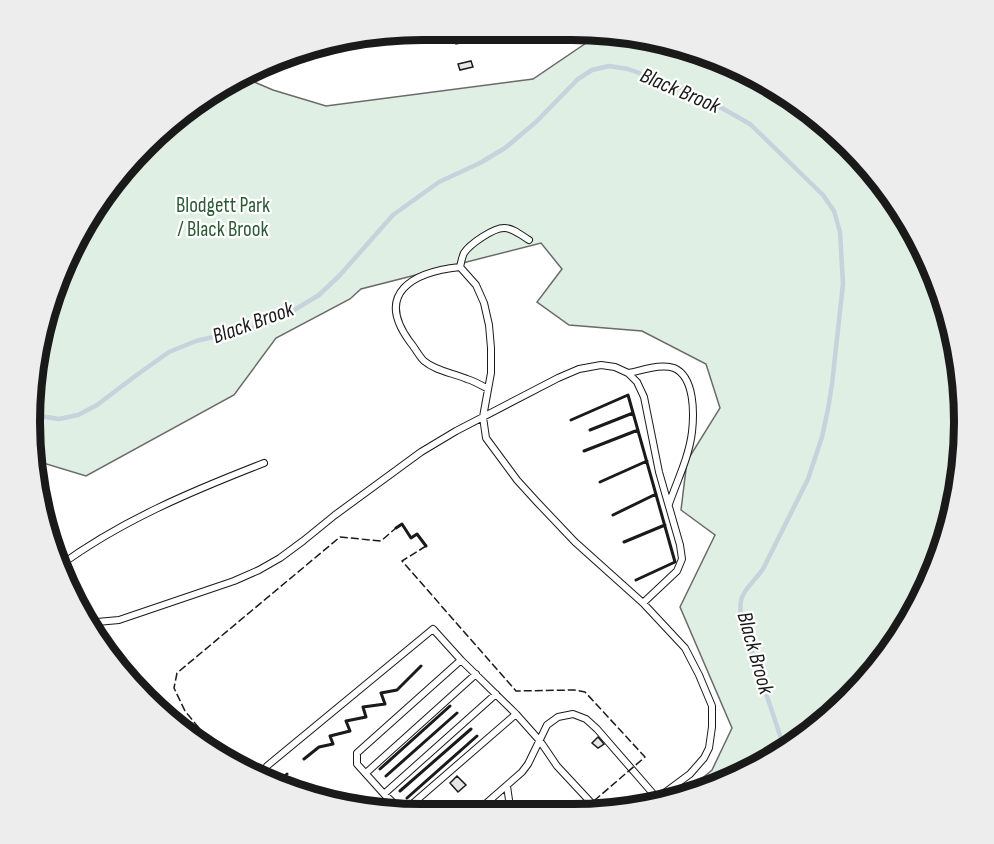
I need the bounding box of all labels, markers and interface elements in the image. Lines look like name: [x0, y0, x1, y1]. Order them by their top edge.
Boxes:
water label: Black Brook: [636, 62, 725, 120]
park label: Blodgett Park / Black Brook: [176, 193, 270, 242]
water label: Black Brook: [209, 296, 298, 350]
water label: Black Brook: [730, 609, 780, 698]

